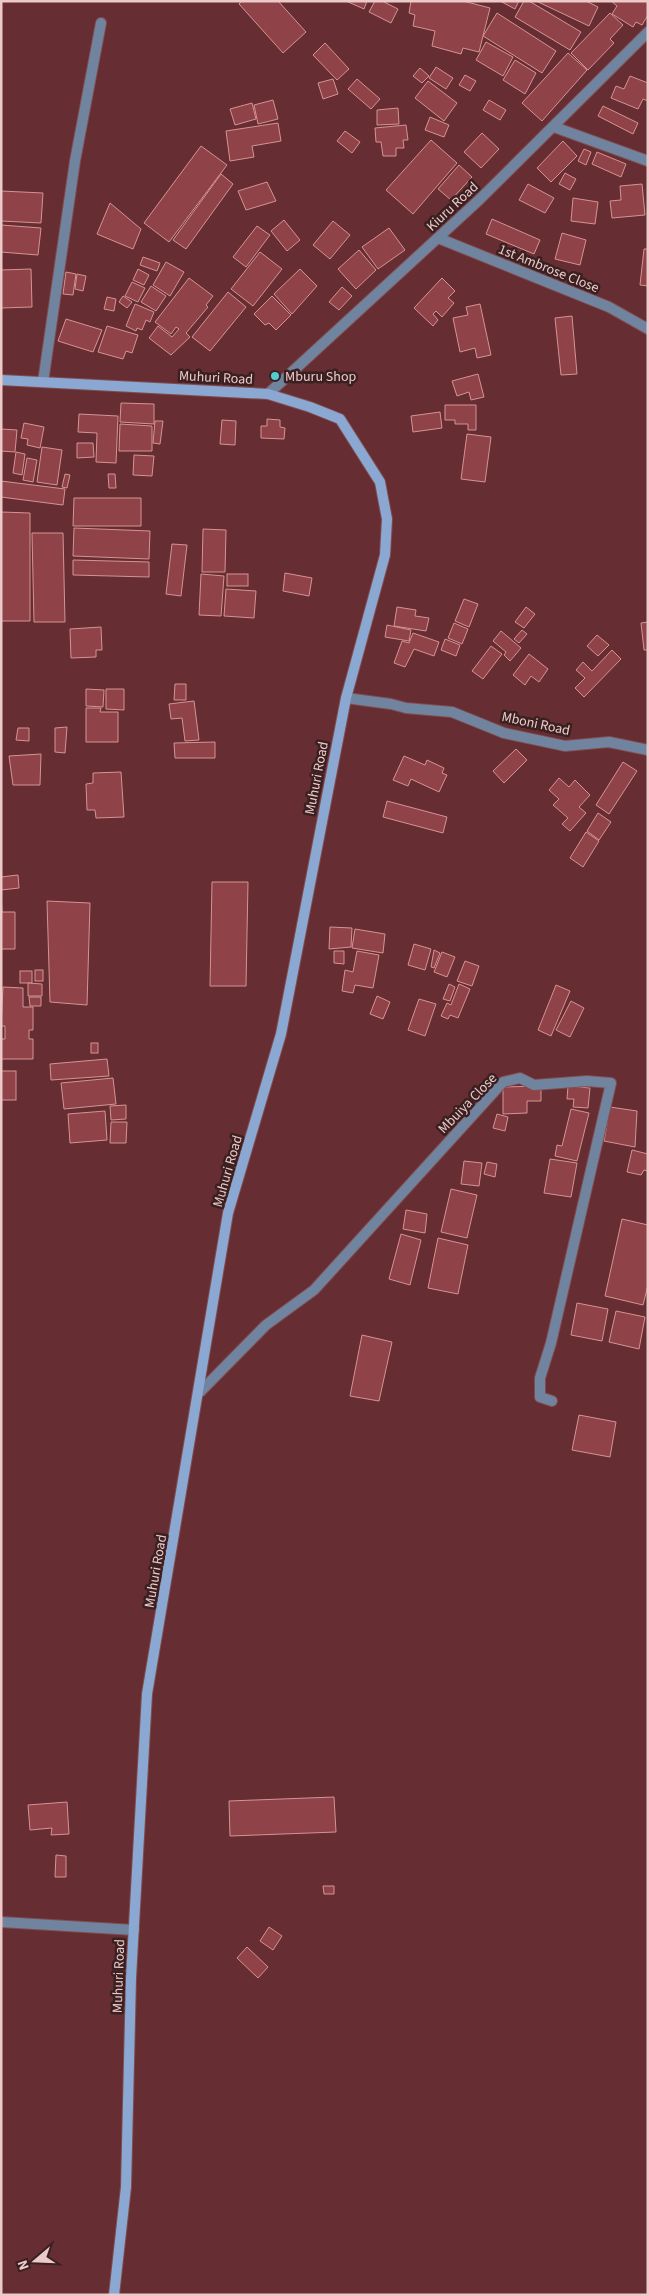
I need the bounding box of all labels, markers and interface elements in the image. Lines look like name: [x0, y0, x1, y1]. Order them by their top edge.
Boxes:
street label: Kiuru Road: [422, 177, 483, 236]
street label: 1st Ambrose Close: [495, 240, 602, 298]
street label: Muhuri Road: [178, 366, 254, 390]
place label: Mburu Shop: [285, 367, 356, 387]
marker: Mburu Shop: [269, 370, 281, 382]
street label: Mboni Road: [500, 707, 572, 741]
street label: Muhuri Road: [300, 740, 334, 817]
street label: Mbuiya Close: [434, 1069, 502, 1138]
street label: Muhuri Road: [208, 1133, 248, 1210]
street label: Muhuri Road: [140, 1533, 172, 1609]
street label: Muhuri Road: [108, 1939, 130, 2013]
north arrow: [10, 2236, 60, 2286]
text: N: [13, 2257, 35, 2273]

